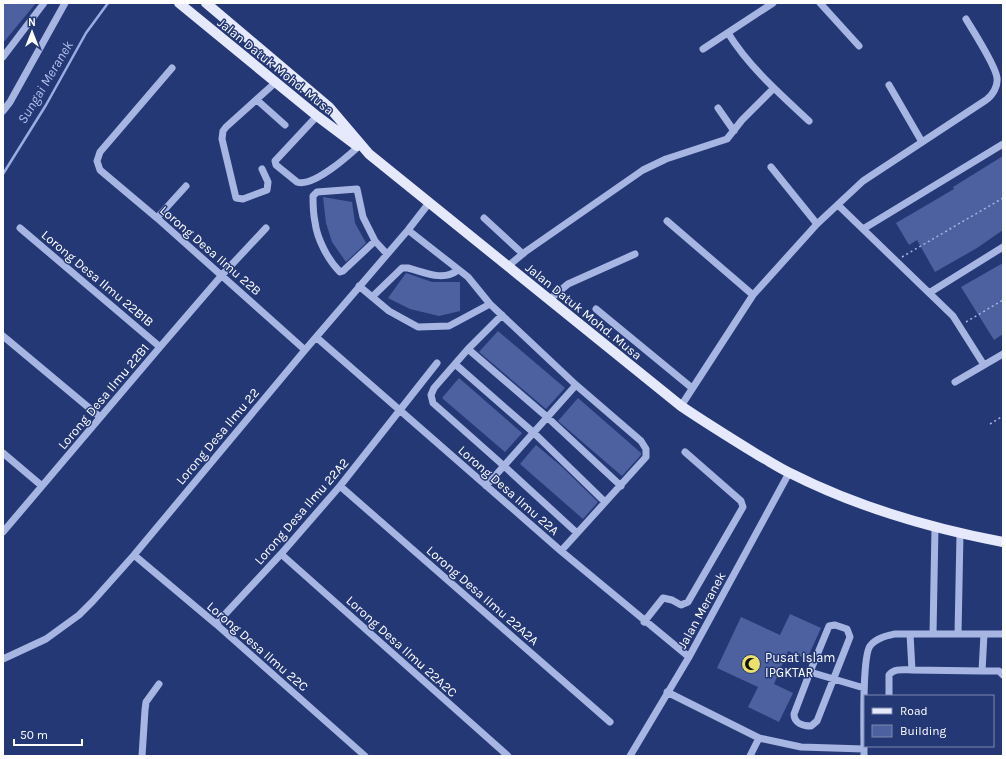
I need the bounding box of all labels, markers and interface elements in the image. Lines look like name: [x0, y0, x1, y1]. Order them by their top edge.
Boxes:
north arrow: [12, 12, 52, 52]
street label: Jalan Datuk Mohd. Musa: [215, 15, 337, 118]
text: N: [28, 16, 36, 29]
water label: Sungai Meranek: [14, 37, 77, 127]
street label: Lorong Desa Ilmu 22B: [157, 202, 264, 298]
street label: Lorong Desa Ilmu 22B1B: [39, 227, 157, 330]
street label: Jalan Datuk Mohd. Musa: [523, 260, 645, 363]
street label: Lorong Desa Ilmu 22B1: [55, 340, 152, 452]
street label: Lorong Desa Ilmu 22: [173, 385, 262, 488]
street label: Lorong Desa Ilmu 22A: [455, 443, 562, 539]
street label: Lorong Desa Ilmu 22A2: [251, 455, 352, 568]
street label: Lorong Desa Ilmu 22A2A: [424, 543, 542, 648]
street label: Jalan Meranek: [674, 569, 729, 651]
street label: Lorong Desa Ilmu 22A2C: [343, 593, 460, 700]
street label: Lorong Desa Ilmu 22C: [204, 598, 311, 694]
place label: Pusat Islam IPGKTAR: [765, 650, 835, 680]
mosque icon: Pusat Islam IPGKTAR: [740, 653, 762, 675]
legend: [864, 695, 994, 747]
text: Road: [900, 704, 928, 718]
scale bar: [14, 721, 82, 747]
text: Building: [900, 724, 947, 738]
text: 50 m: [20, 728, 48, 742]

